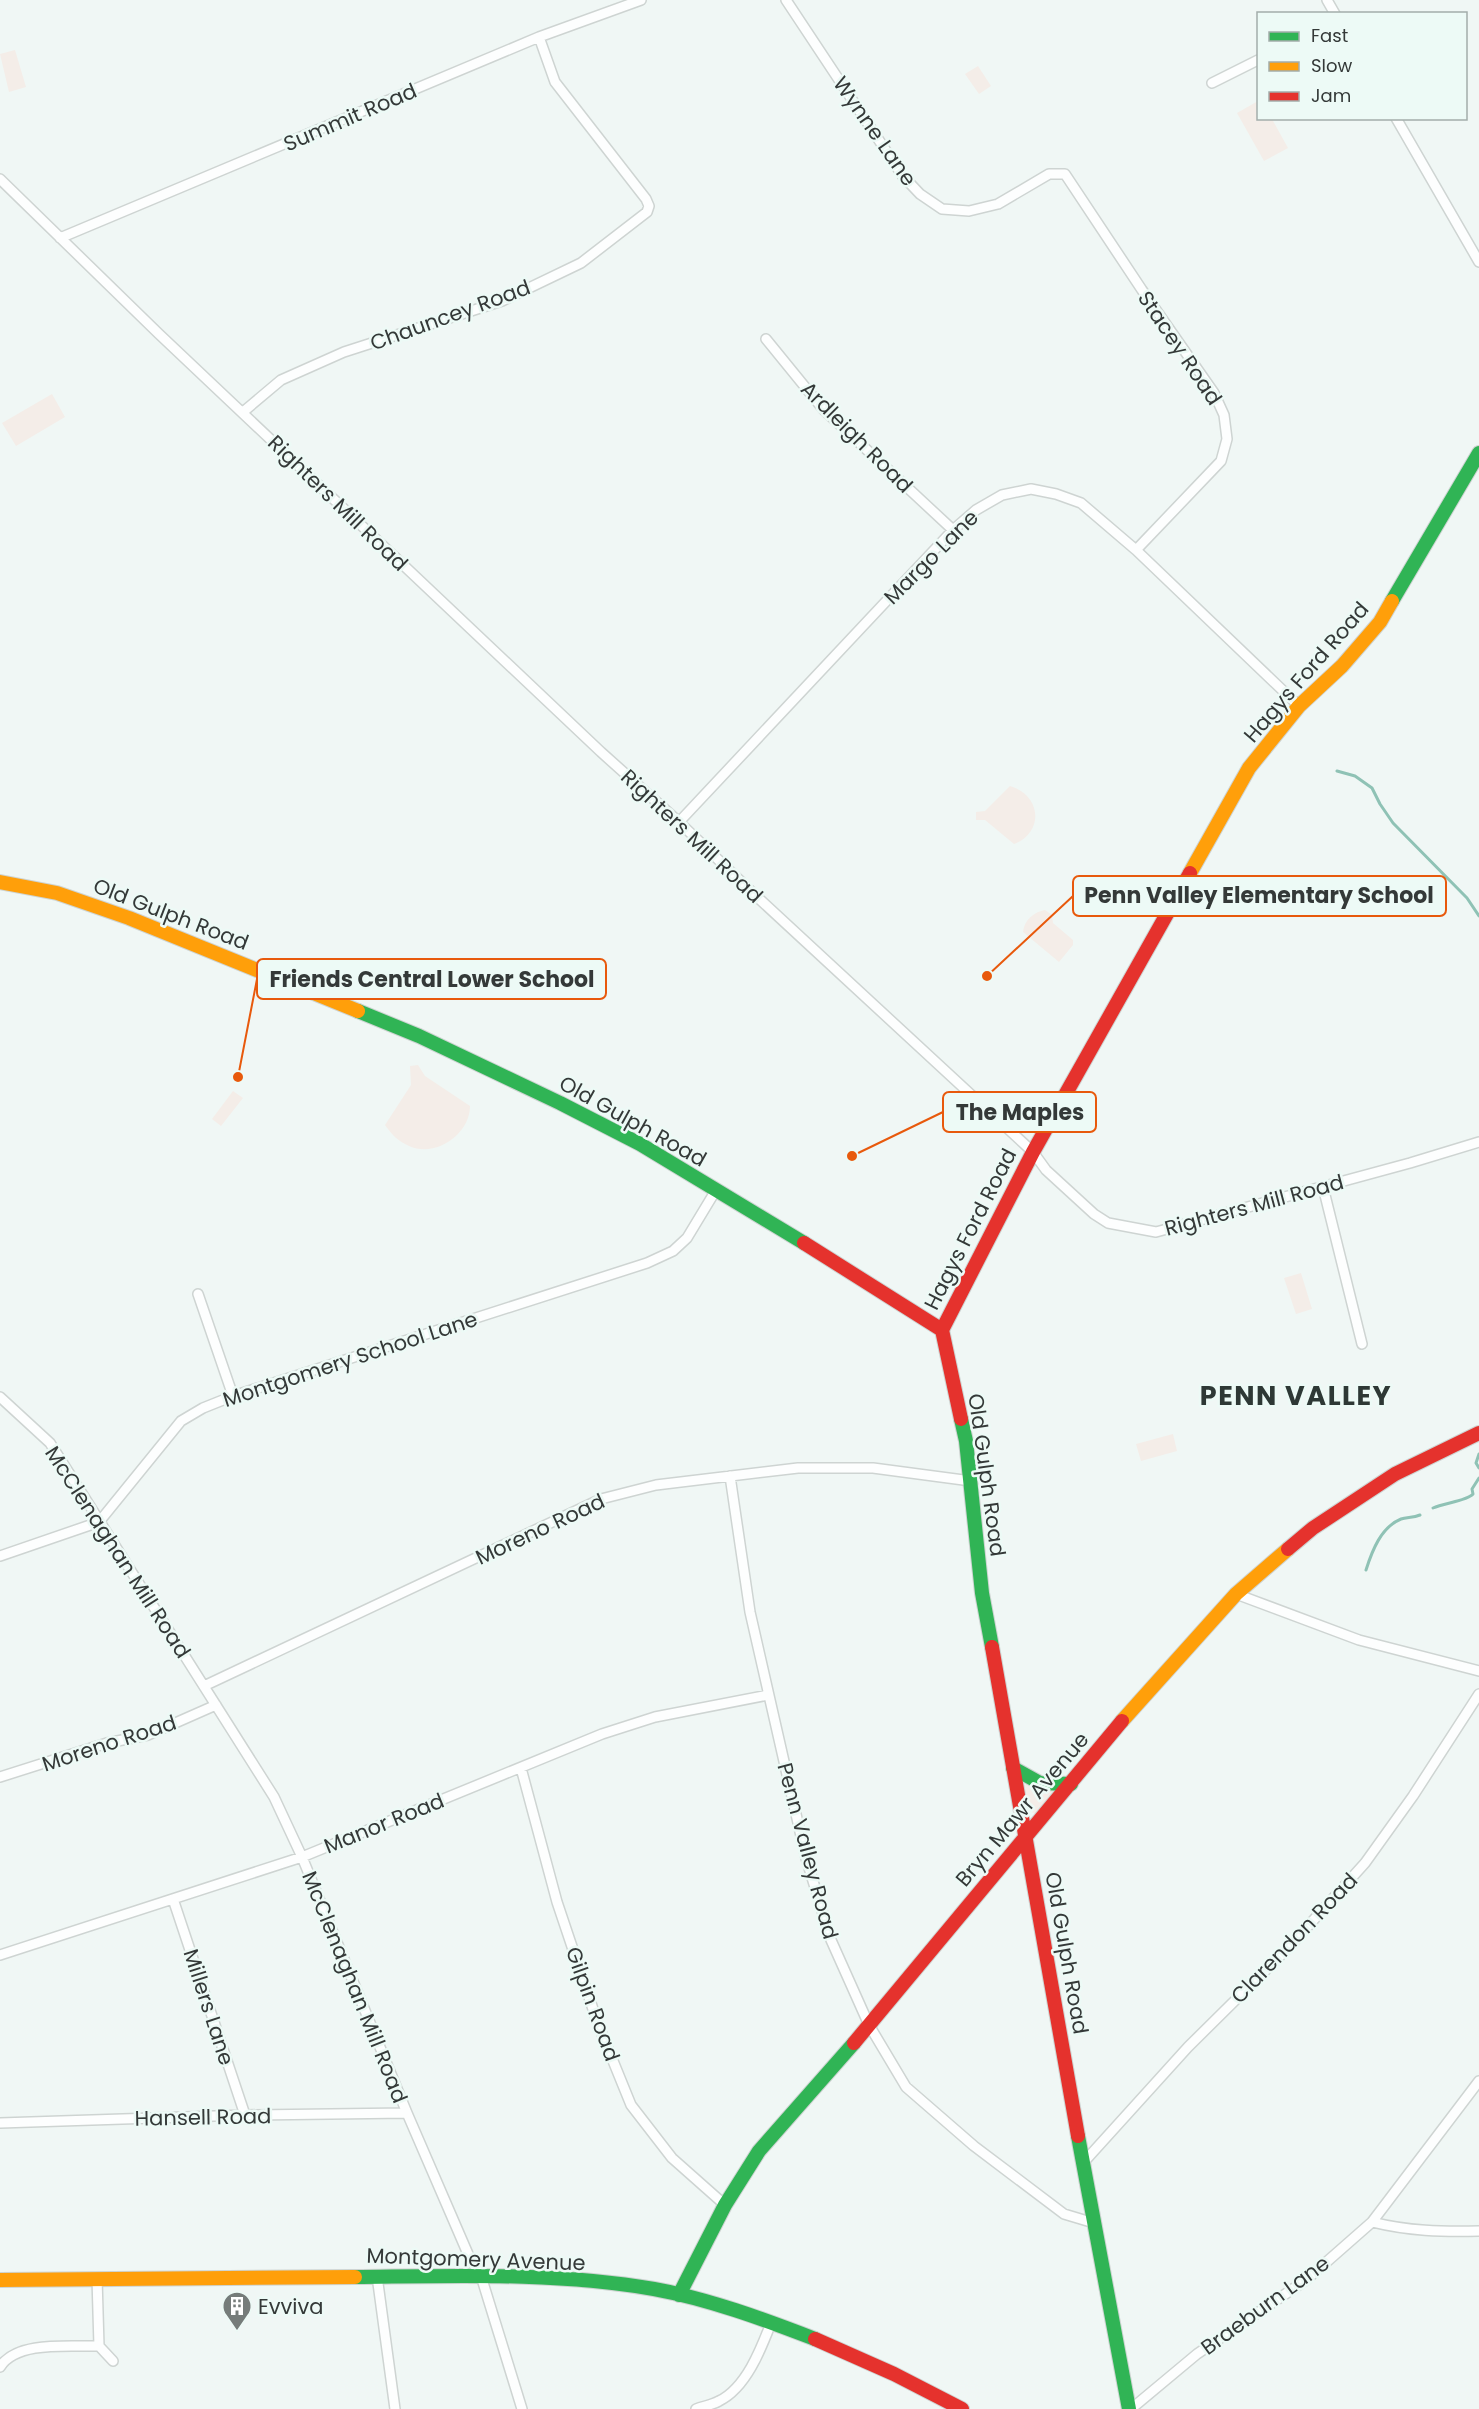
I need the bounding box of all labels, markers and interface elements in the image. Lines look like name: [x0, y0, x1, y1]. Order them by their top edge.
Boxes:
legend: [1257, 12, 1467, 120]
text: Fast: [1311, 23, 1348, 48]
text: Slow: [1311, 53, 1353, 78]
street label: Wynne Lane: [827, 70, 923, 192]
street label: Summit Road: [279, 76, 421, 158]
text: Jam: [1311, 83, 1351, 108]
street label: Chauncey Road: [366, 273, 534, 357]
street label: Stacey Road: [1131, 285, 1229, 411]
street label: Ardleigh Road: [795, 375, 919, 499]
street label: Righters Mill Road: [262, 429, 414, 577]
street label: Margo Lane: [877, 503, 985, 611]
street label: Hagys Ford Road: [1237, 595, 1375, 749]
street label: Righters Mill Road: [615, 763, 769, 909]
street label: Old Gulph Road: [89, 871, 253, 957]
callout: Penn Valley Elementary School: [1073, 876, 1446, 916]
text: Penn Valley Elementary School: [1084, 880, 1434, 911]
callout: Friends Central Lower School: [257, 959, 606, 999]
text: Friends Central Lower School: [269, 964, 595, 995]
street label: Old Gulph Road: [554, 1068, 712, 1174]
callout: The Maples: [943, 1092, 1096, 1132]
text: The Maples: [956, 1097, 1084, 1128]
street label: Hagys Ford Road: [917, 1143, 1023, 1315]
street label: Righters Mill Road: [1161, 1167, 1347, 1243]
street label: Montgomery School Lane: [219, 1304, 481, 1414]
district label: PENN VALLEY: [1200, 1377, 1392, 1414]
street label: Old Gulph Road: [961, 1392, 1013, 1558]
street label: McClenaghan Mill Road: [38, 1440, 198, 1664]
street label: Moreno Road: [471, 1486, 609, 1572]
street label: Moreno Road: [38, 1708, 180, 1778]
street label: Bryn Mawr Avenue: [949, 1726, 1095, 1892]
street label: Penn Valley Road: [771, 1760, 845, 1942]
street label: Manor Road: [320, 1786, 448, 1860]
street label: Clarendon Road: [1224, 1866, 1364, 2010]
street label: McClenaghan Mill Road: [295, 1867, 415, 2107]
street label: Old Gulph Road: [1038, 1870, 1096, 2036]
street label: Gilpin Road: [559, 1943, 627, 2065]
street label: Millers Lane: [177, 1945, 241, 2069]
street label: Hansell Road: [134, 2101, 272, 2133]
street label: Montgomery Avenue: [366, 2241, 586, 2277]
street label: Braeburn Lane: [1195, 2249, 1335, 2361]
building icon: Evviva: [221, 2290, 253, 2332]
place label: Evviva: [258, 2292, 323, 2321]

